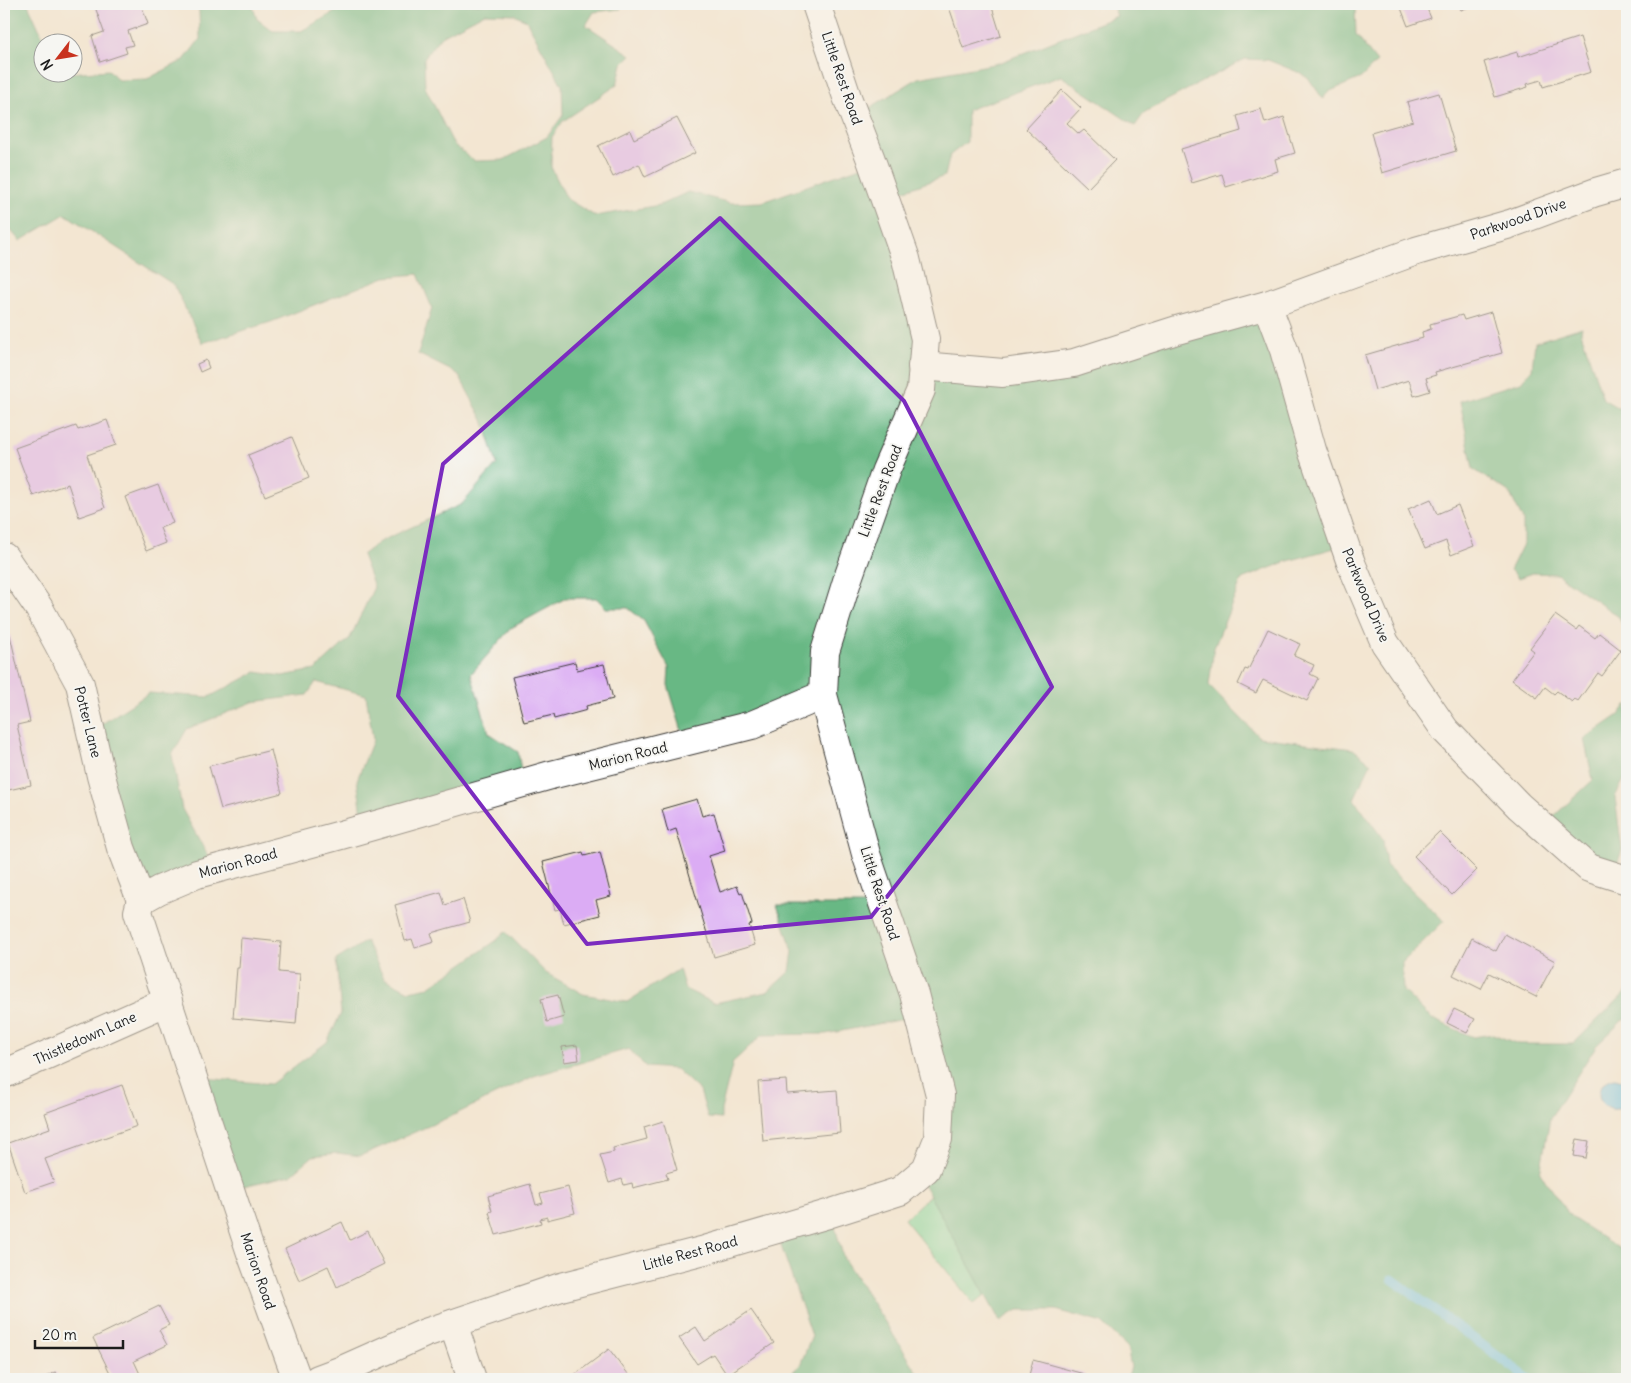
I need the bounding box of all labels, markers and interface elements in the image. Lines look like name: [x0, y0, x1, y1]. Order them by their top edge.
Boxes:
street label: Little Rest Road: [818, 29, 866, 127]
north arrow: [32, 32, 82, 82]
text: N: [37, 56, 57, 73]
street label: Parkwood Drive: [1468, 194, 1568, 244]
street label: Little Rest Road: [854, 442, 906, 540]
street label: Parkwood Drive: [1338, 545, 1394, 645]
street label: Potter Lane: [70, 684, 106, 760]
street label: Marion Road: [587, 738, 669, 774]
street label: Marion Road: [197, 844, 279, 882]
street label: Little Rest Road: [856, 844, 904, 942]
street label: Thistledown Lane: [31, 1007, 139, 1069]
street label: Marion Road: [236, 1230, 280, 1312]
street label: Little Rest Road: [641, 1232, 739, 1274]
scale bar: [35, 1318, 122, 1350]
text: 20 m: [42, 1325, 77, 1344]

